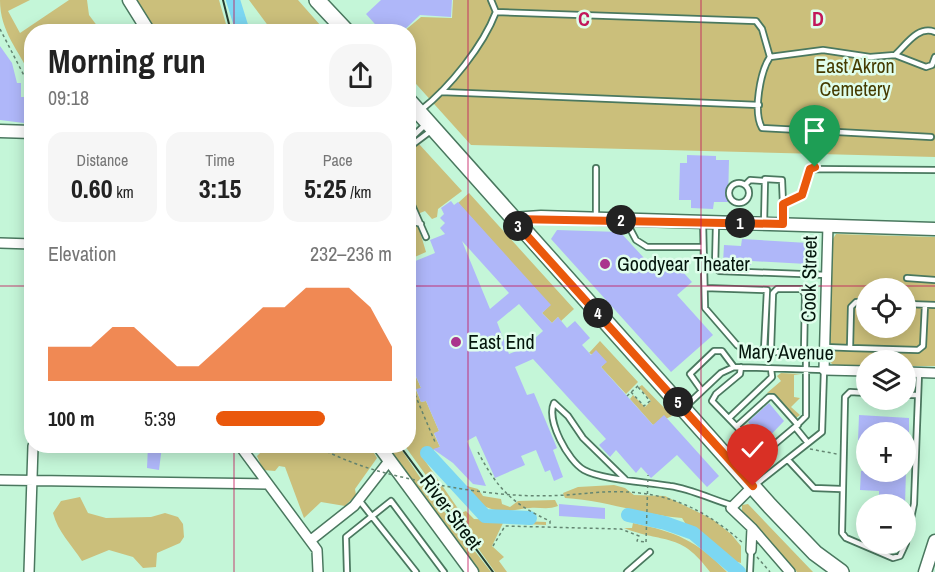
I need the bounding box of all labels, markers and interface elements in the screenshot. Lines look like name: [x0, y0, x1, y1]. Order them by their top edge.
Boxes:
text: C: [578, 5, 590, 32]
text: D: [812, 5, 824, 32]
text: Morning run: [48, 39, 206, 83]
button: share: [329, 44, 392, 107]
park label: East Akron Cemetery: [815, 52, 895, 102]
text: 09:18: [48, 84, 89, 111]
pin: [789, 105, 840, 167]
icon: arrive: [798, 114, 831, 147]
text: Distance: [76, 149, 128, 171]
text: Time: [205, 149, 235, 171]
text: Pace: [323, 149, 353, 171]
text: 0.60: [71, 171, 113, 206]
text: 3:15: [199, 171, 241, 206]
text: 5:25: [304, 171, 347, 206]
text: km: [113, 181, 134, 203]
text: /km: [347, 181, 371, 203]
pin: 2: [606, 205, 636, 235]
pin: 1: [725, 208, 755, 238]
text: 2: [617, 209, 625, 231]
pin: 3: [503, 211, 533, 241]
text: 1: [736, 212, 744, 234]
text: 3: [514, 215, 522, 237]
street label: Cook Street: [794, 235, 823, 323]
text: Elevation: [48, 240, 116, 267]
text: 232–236 m: [310, 240, 392, 267]
place label: Goodyear Theater: [617, 250, 750, 277]
marker: Goodyear Theater: [598, 257, 612, 271]
map controls: [856, 278, 916, 554]
button: locate: [856, 278, 916, 338]
pin: 4: [583, 298, 613, 328]
text: 4: [594, 302, 602, 324]
place label: East End: [468, 328, 535, 355]
marker: East End: [449, 335, 463, 349]
street label: Mary Avenue: [738, 337, 834, 366]
button: layers: [856, 350, 916, 410]
pin: 5: [663, 387, 693, 417]
text: 5: [674, 391, 682, 413]
text: 100 m: [48, 405, 95, 432]
text: 5:39: [144, 405, 176, 432]
button: +: [856, 422, 916, 482]
pin: [727, 424, 778, 486]
icon: check: [736, 433, 769, 466]
street label: River Street: [414, 469, 489, 555]
button: −: [856, 494, 916, 554]

